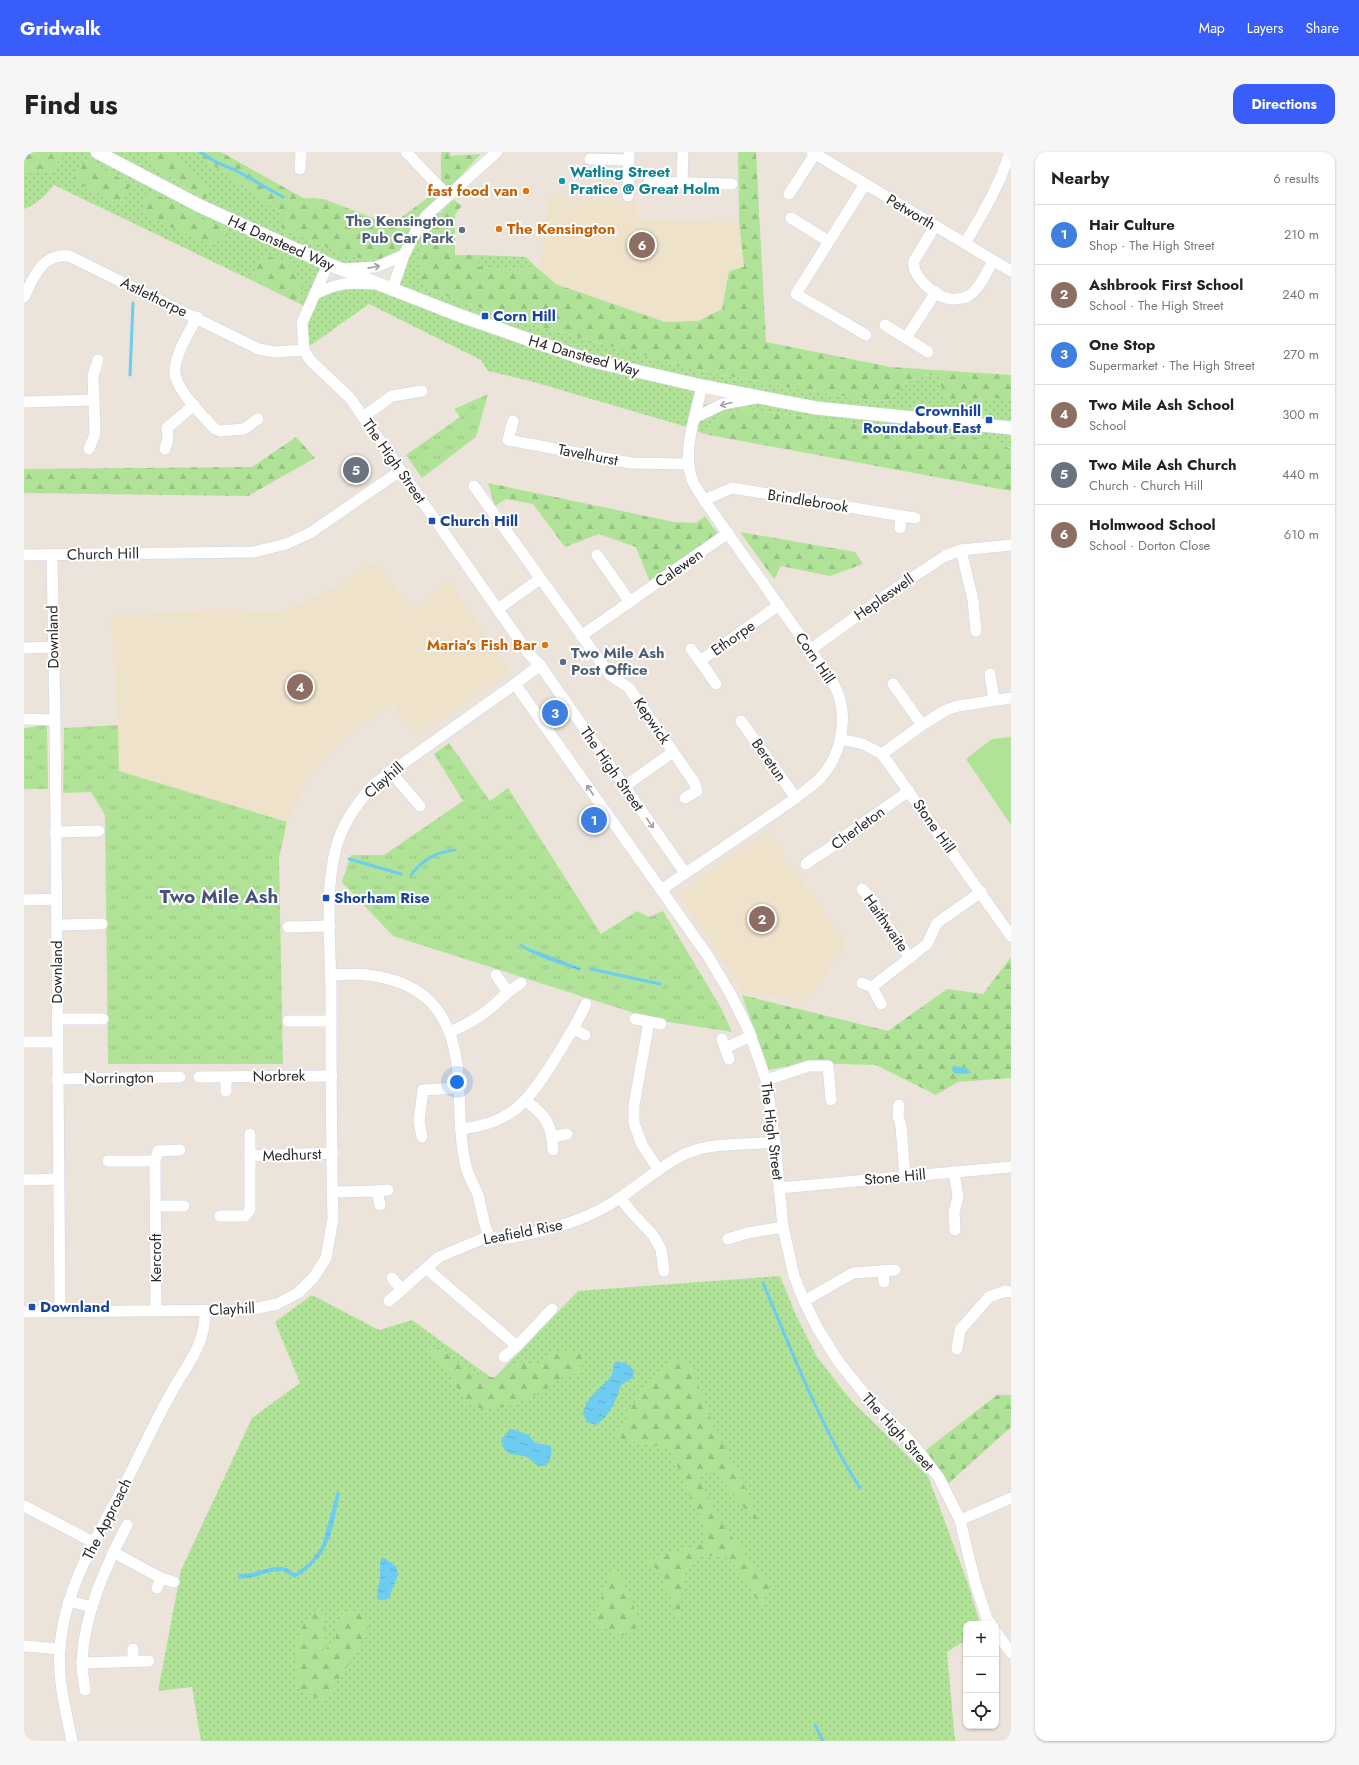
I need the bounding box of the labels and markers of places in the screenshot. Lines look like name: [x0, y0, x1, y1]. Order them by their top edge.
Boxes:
place label: Watling Street Pratice @ Great Holm: [570, 161, 720, 200]
marker: Watling Street Pratice @ Great Holm: [557, 176, 567, 186]
place label: fast food van: [427, 180, 518, 202]
marker: fast food van: [521, 186, 531, 196]
place label: The Kensington Pub Car Park: [346, 210, 454, 249]
place label: The Kensington: [507, 218, 615, 240]
marker: The Kensington: [494, 224, 504, 234]
marker: The Kensington Pub Car Park: [457, 225, 467, 235]
pin: 6: [629, 230, 655, 260]
place label: Corn Hill: [493, 305, 556, 327]
marker: Corn Hill: [480, 311, 490, 321]
place label: Crownhill Roundabout East: [863, 400, 981, 439]
marker: Crownhill Roundabout East: [984, 415, 994, 425]
pin: 5: [343, 455, 369, 485]
place label: Church Hill: [440, 510, 518, 532]
marker: Church Hill: [427, 516, 437, 526]
place label: Maria's Fish Bar: [427, 634, 538, 656]
marker: Maria's Fish Bar: [540, 640, 550, 650]
place label: Two Mile Ash Post Office: [571, 642, 665, 681]
marker: Two Mile Ash Post Office: [558, 657, 568, 667]
pin: 4: [287, 672, 313, 702]
pin: 3: [542, 698, 568, 728]
pin: 1: [581, 805, 607, 835]
place label: Shorham Rise: [334, 887, 430, 909]
marker: Shorham Rise: [321, 893, 331, 903]
pin: 2: [749, 904, 775, 934]
place label: Downland: [40, 1296, 110, 1318]
marker: Downland: [27, 1302, 37, 1312]

